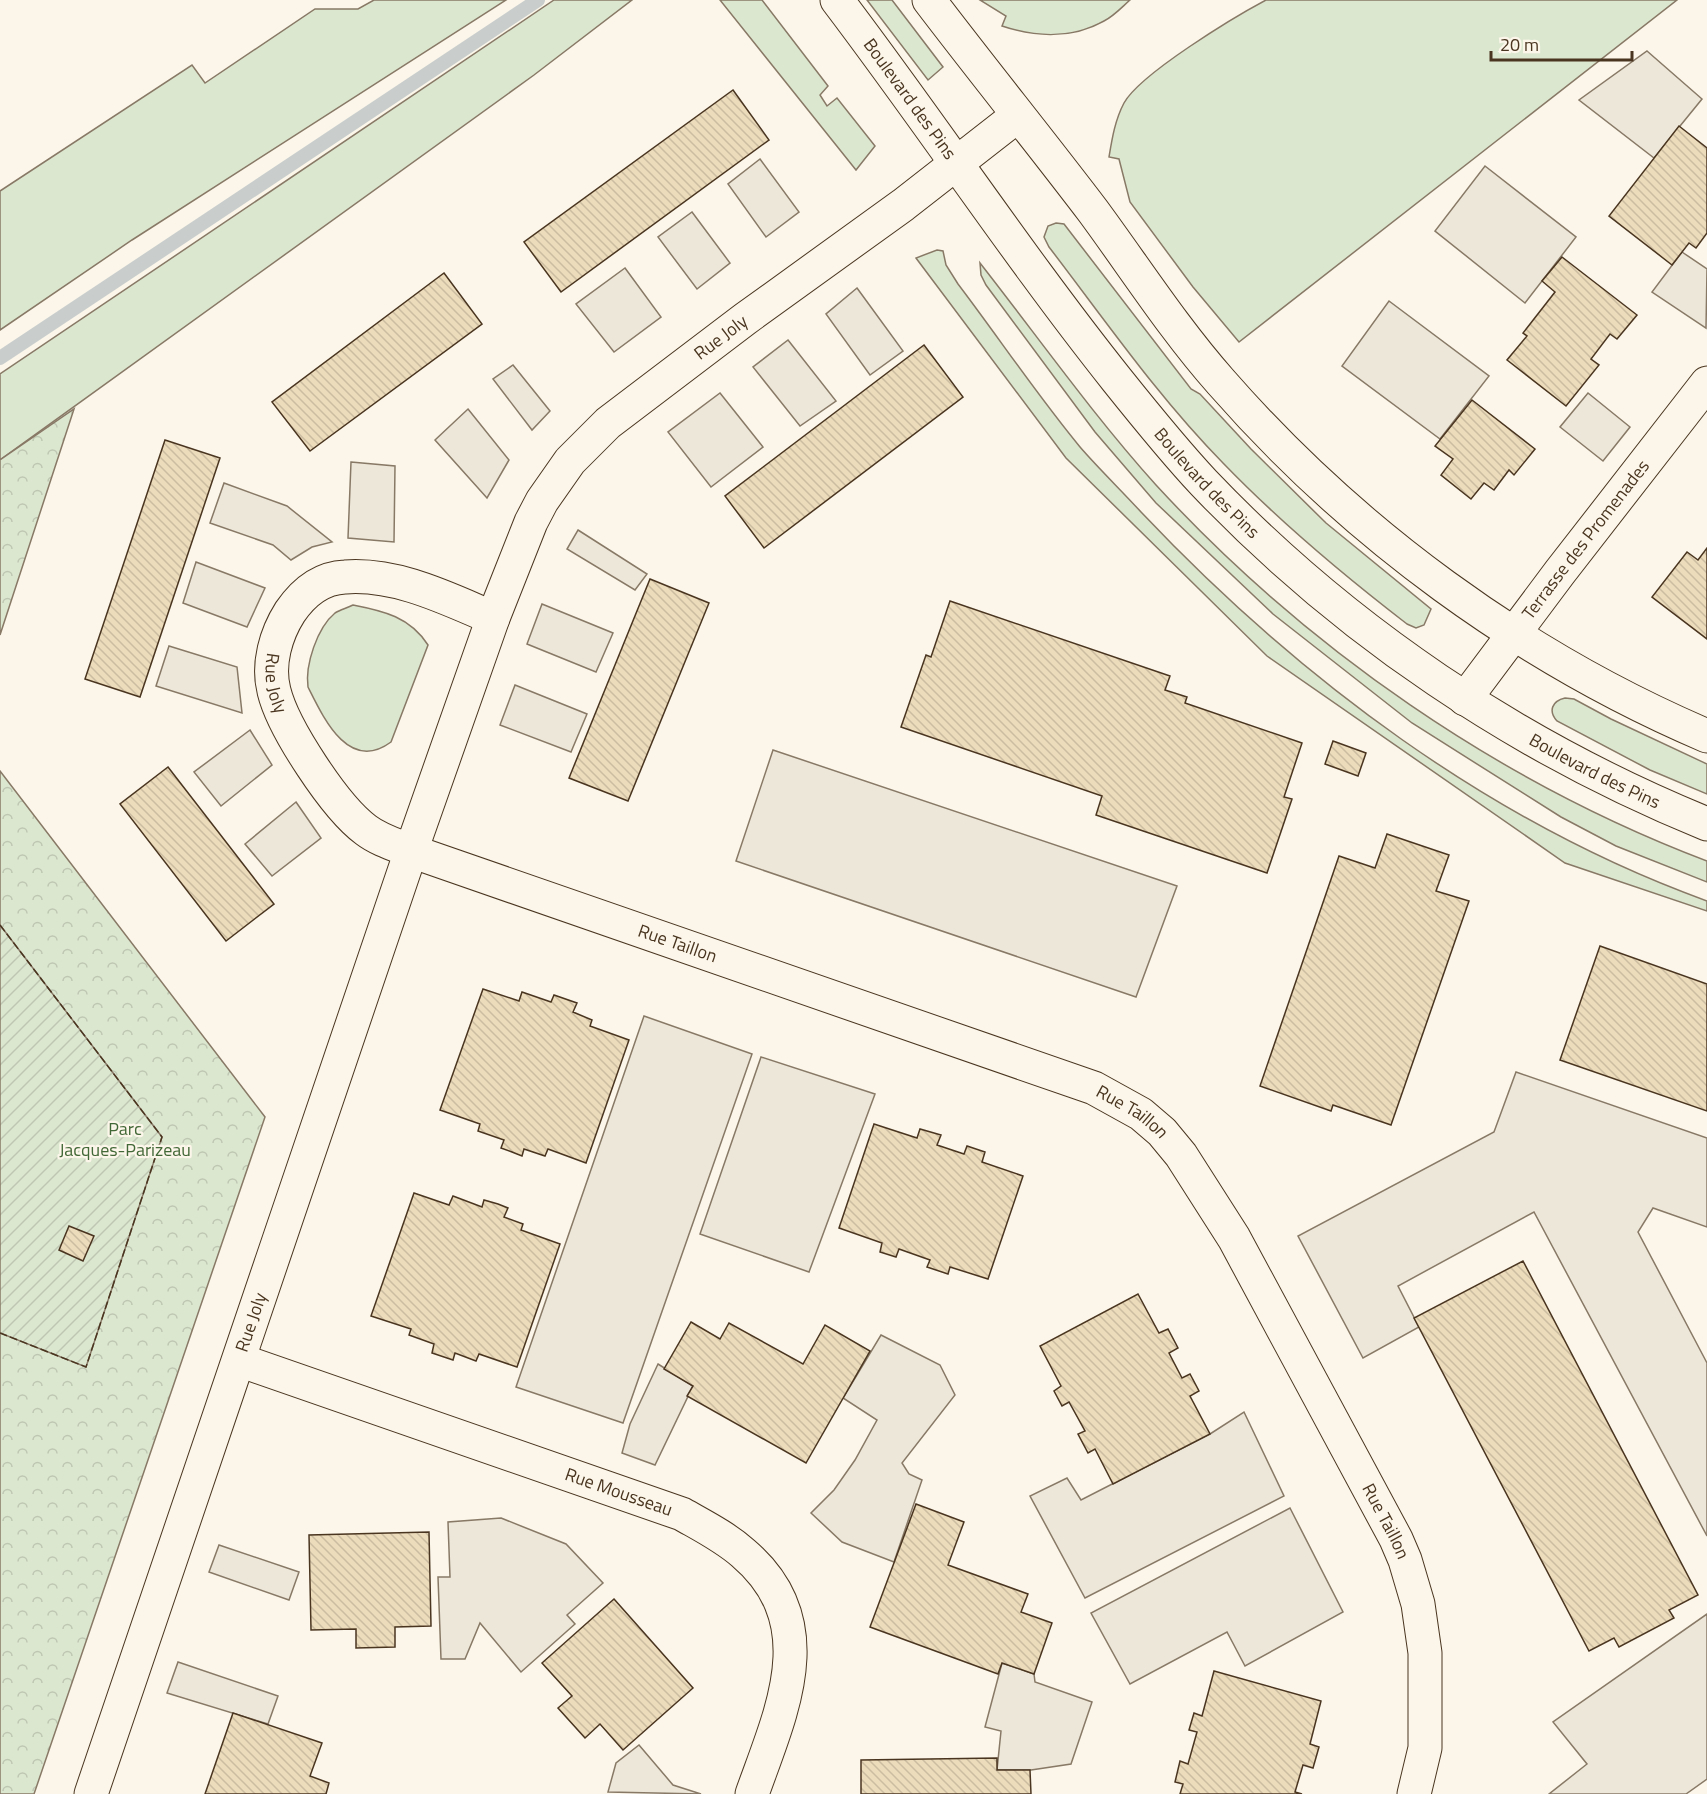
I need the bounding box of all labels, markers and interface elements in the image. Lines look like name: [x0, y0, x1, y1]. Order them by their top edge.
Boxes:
scale bar: [1491, 24, 1632, 62]
text: 20 m: [1500, 31, 1539, 58]
street label: Boulevard des Pins: [857, 32, 963, 165]
street label: Rue Joly: [688, 308, 753, 366]
street label: Boulevard des Pins: [1148, 421, 1266, 545]
street label: Terrasse des Promenades: [1515, 454, 1656, 625]
street label: Rue Joly: [258, 651, 295, 718]
street label: Boulevard des Pins: [1524, 726, 1665, 815]
street label: Rue Taillon: [635, 917, 721, 969]
street label: Rue Taillon: [1091, 1078, 1176, 1144]
park label: Parc Jacques-Parizeau: [59, 1115, 191, 1163]
street label: Rue Joly: [228, 1289, 273, 1356]
street label: Rue Mousseau: [561, 1460, 676, 1523]
street label: Rue Taillon: [1355, 1478, 1417, 1563]

